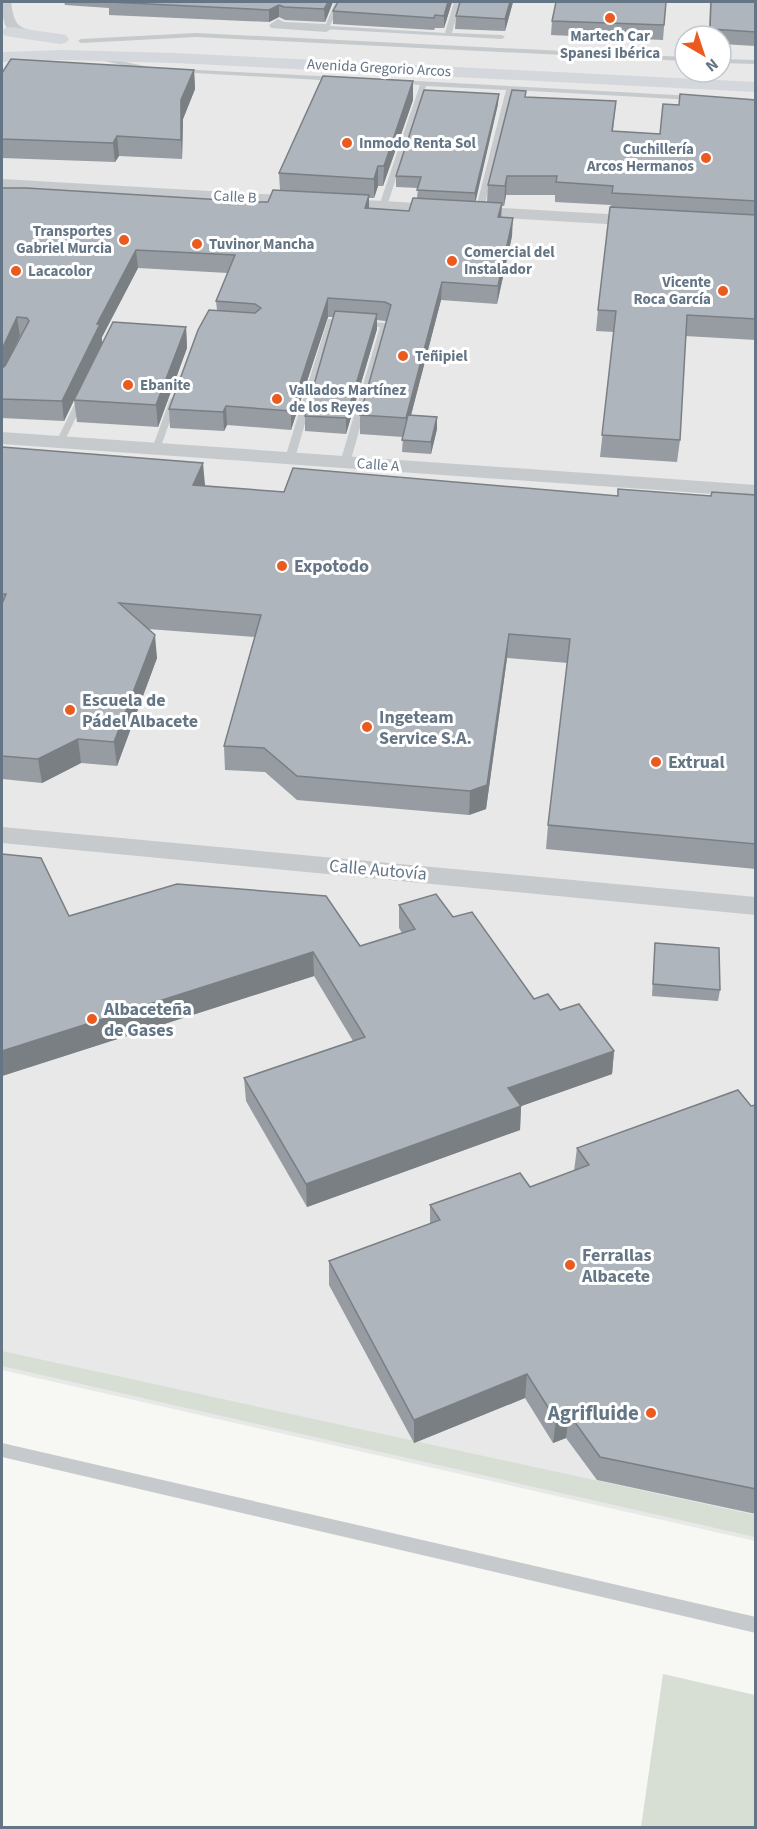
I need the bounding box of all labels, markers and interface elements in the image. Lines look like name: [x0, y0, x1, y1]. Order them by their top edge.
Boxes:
marker: Martech Car Spanesi Ibérica: [603, 11, 617, 25]
north arrow: [673, 24, 733, 84]
place label: Martech Car Spanesi Ibérica: [560, 26, 660, 64]
text: N: [701, 53, 723, 77]
street label: Avenida Gregorio Arcos: [306, 54, 452, 82]
place label: Inmodo Renta Sol: [359, 133, 477, 154]
marker: Inmodo Renta Sol: [340, 136, 354, 150]
place label: Cuchillería Arcos Hermanos: [586, 139, 694, 177]
marker: Cuchillería Arcos Hermanos: [699, 151, 713, 165]
street label: Calle B: [213, 185, 257, 209]
place label: Transportes Gabriel Murcia: [16, 221, 112, 259]
marker: Transportes Gabriel Murcia: [117, 233, 131, 247]
place label: Tuvinor Mancha: [209, 234, 315, 255]
marker: Tuvinor Mancha: [190, 237, 204, 251]
place label: Comercial del Instalador: [464, 242, 555, 280]
marker: Comercial del Instalador: [445, 254, 459, 268]
place label: Lacacolor: [28, 261, 92, 282]
marker: Lacacolor: [9, 264, 23, 278]
place label: Vicente Roca García: [633, 272, 711, 310]
marker: Vicente Roca García: [716, 284, 730, 298]
place label: Teñipiel: [415, 346, 468, 367]
marker: Teñipiel: [396, 349, 410, 363]
place label: Ebanite: [140, 375, 191, 396]
marker: Ebanite: [121, 378, 135, 392]
place label: Vallados Martínez de los Reyes: [288, 380, 406, 418]
marker: Vallados Martínez de los Reyes: [270, 392, 284, 406]
street label: Calle A: [356, 453, 401, 477]
place label: Expotodo: [294, 554, 369, 579]
marker: Expotodo: [275, 559, 289, 573]
place label: Escuela de Pádel Albacete: [82, 688, 198, 734]
marker: Escuela de Pádel Albacete: [63, 703, 77, 717]
place label: Ingeteam Service S.A.: [379, 705, 472, 751]
marker: Ingeteam Service S.A.: [360, 720, 374, 734]
place label: Extrual: [668, 750, 725, 775]
marker: Extrual: [649, 755, 663, 769]
street label: Calle Autovía: [328, 853, 428, 887]
place label: Albaceteña de Gases: [103, 997, 192, 1043]
marker: Albaceteña de Gases: [85, 1012, 99, 1026]
place label: Ferrallas Albacete: [581, 1243, 652, 1289]
marker: Ferrallas Albacete: [563, 1258, 577, 1272]
place label: Agrifluide: [547, 1398, 639, 1428]
marker: Agrifluide: [644, 1406, 658, 1420]

